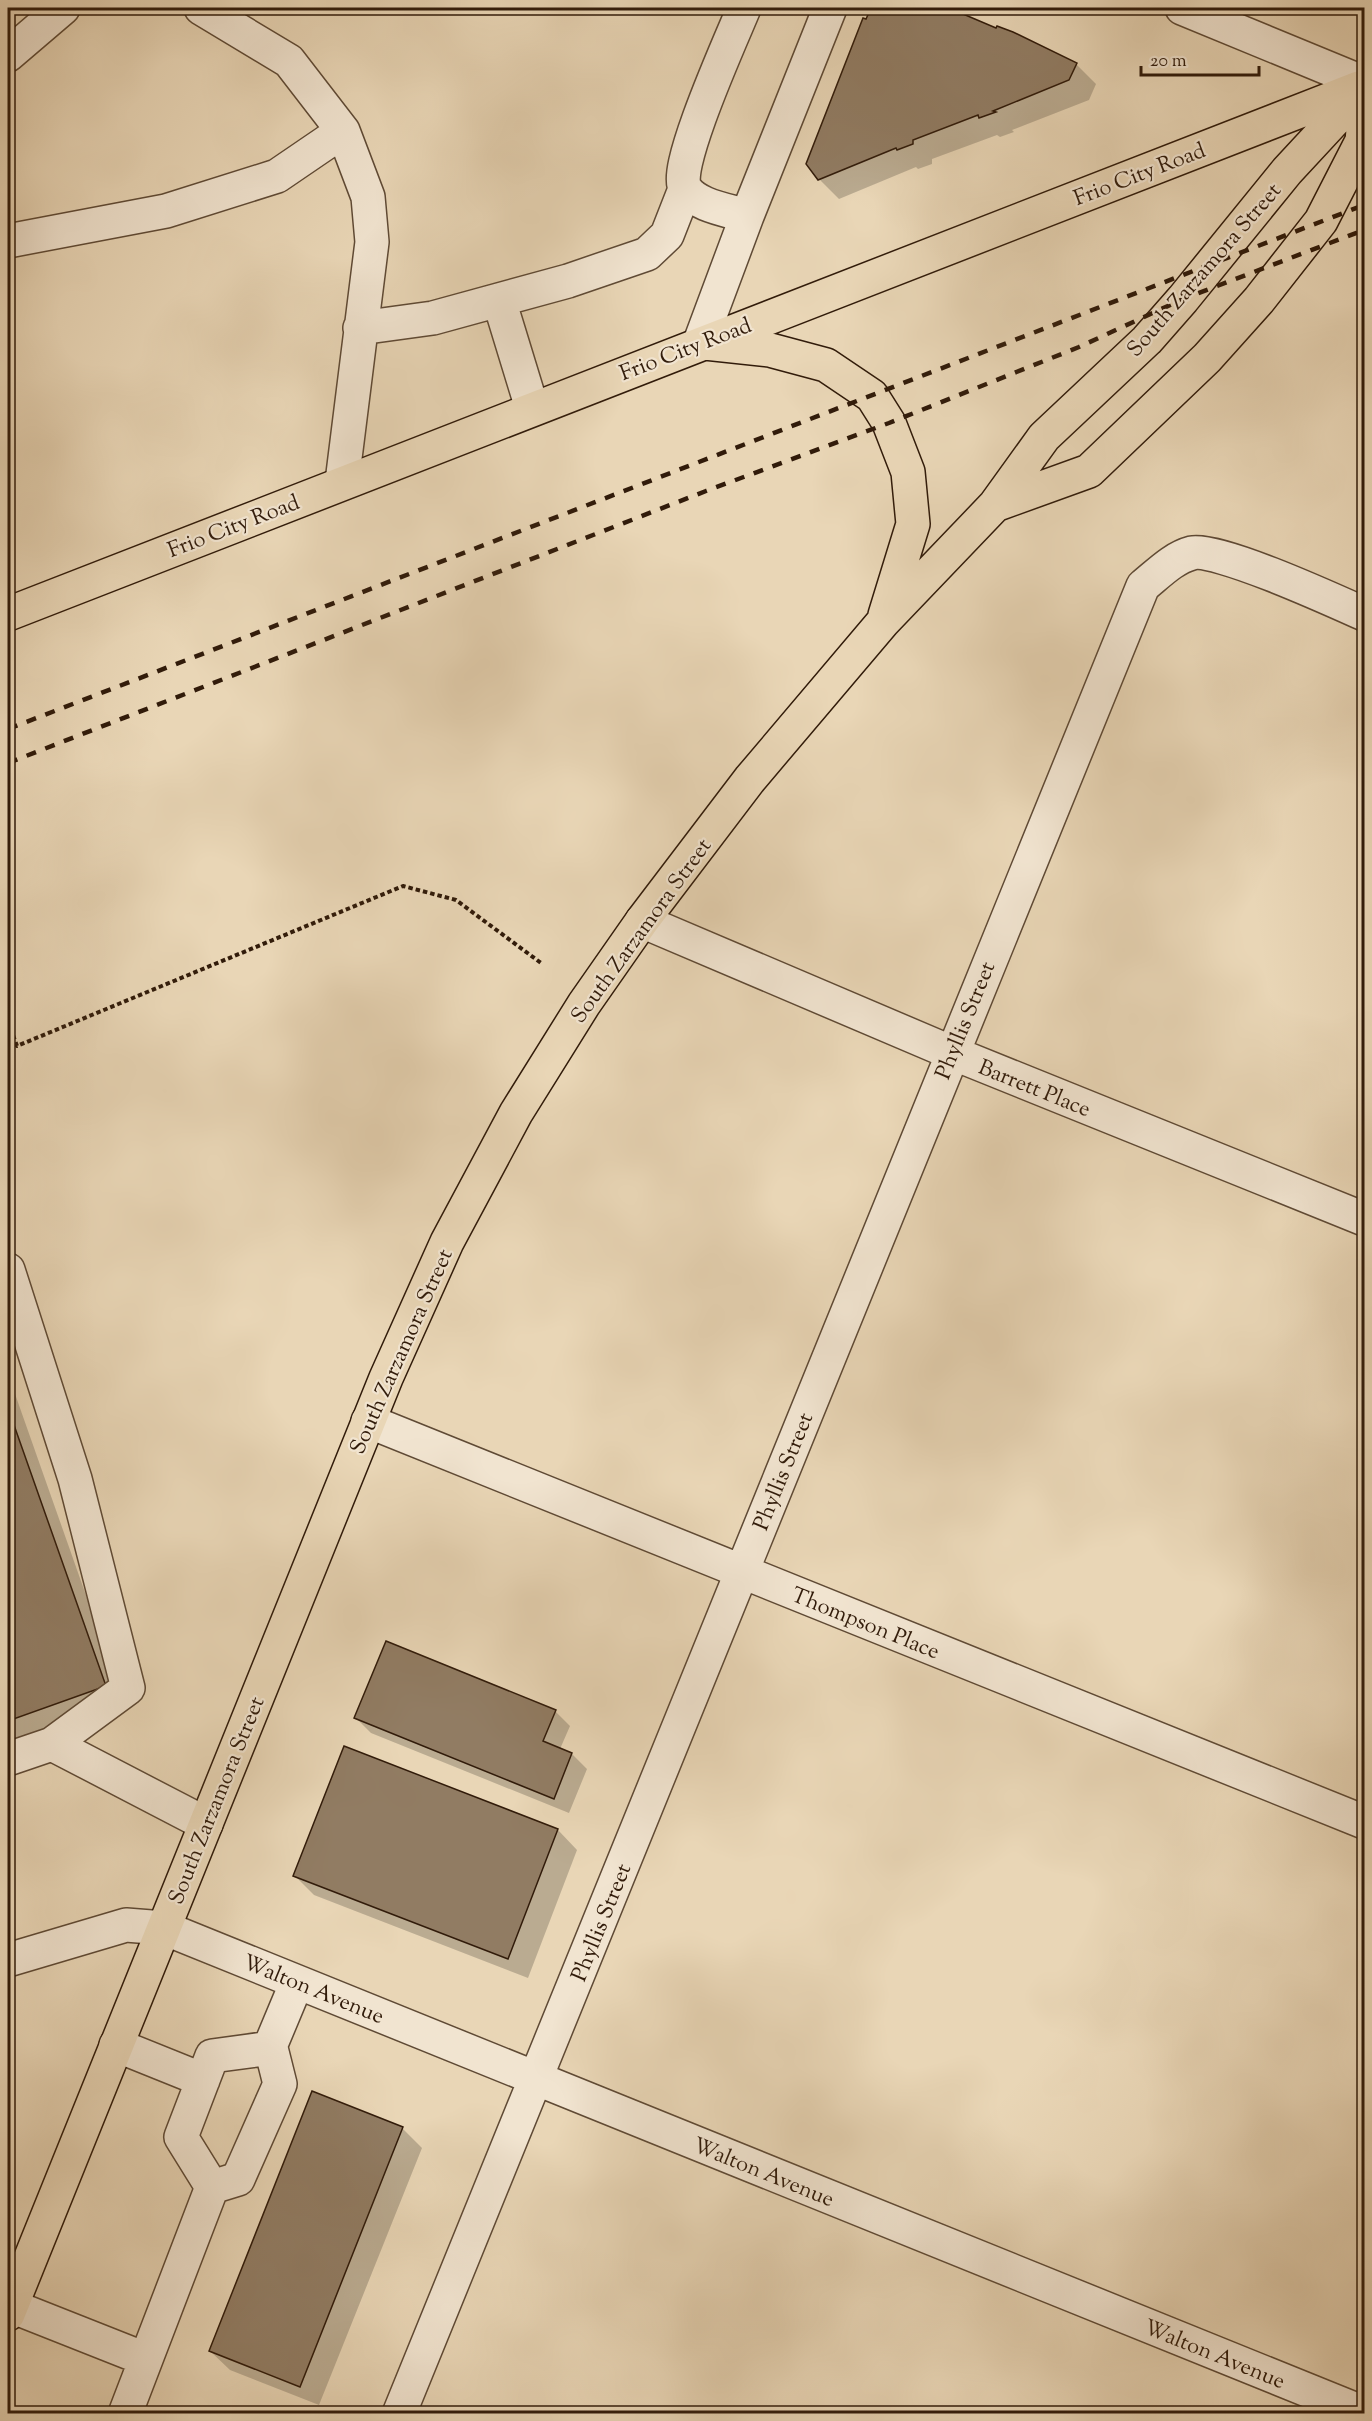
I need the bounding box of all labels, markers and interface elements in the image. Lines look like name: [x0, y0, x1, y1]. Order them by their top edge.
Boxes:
scale bar: [1141, 39, 1260, 77]
text: 20 m: [1150, 49, 1187, 75]
street label: Frio City Road: [1069, 136, 1211, 216]
street label: South Zarzamora Street: [1120, 176, 1290, 365]
street label: Frio City Road: [615, 311, 757, 391]
street label: Frio City Road: [163, 488, 305, 568]
street label: South Zarzamora Street: [564, 832, 721, 1031]
street label: Phyllis Street: [929, 957, 1005, 1085]
street label: Barrett Place: [973, 1053, 1095, 1127]
street label: South Zarzamora Street: [343, 1244, 463, 1460]
street label: Phyllis Street: [747, 1408, 823, 1536]
street label: Thompson Place: [786, 1580, 944, 1669]
street label: South Zarzamora Street: [161, 1692, 274, 1910]
street label: Phyllis Street: [565, 1859, 641, 1987]
street label: Walton Avenue: [237, 1948, 388, 2034]
street label: Walton Avenue: [687, 2131, 838, 2217]
street label: Walton Avenue: [1138, 2313, 1289, 2399]

